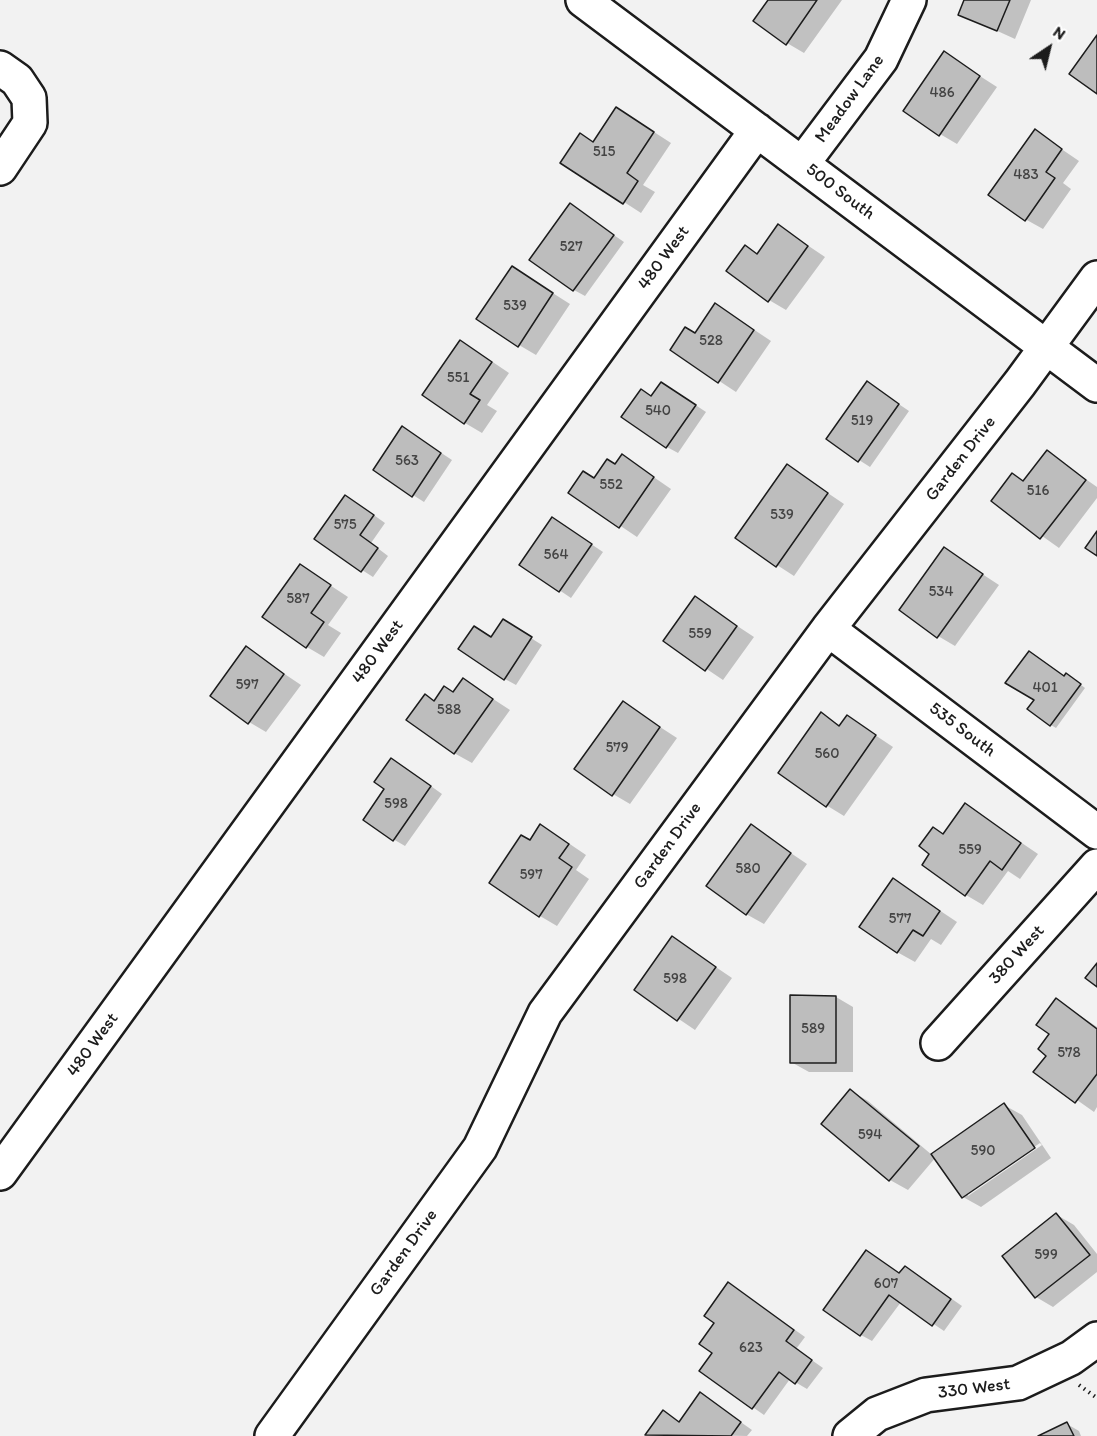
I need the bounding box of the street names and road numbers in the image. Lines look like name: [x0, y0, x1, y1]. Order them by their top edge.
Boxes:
street label: Meadow Lane: [811, 51, 889, 147]
street label: 500 South: [801, 159, 879, 225]
street label: 480 West: [634, 222, 694, 294]
street label: Garden Drive: [921, 412, 1001, 506]
street label: 480 West: [348, 616, 408, 688]
street label: 535 South: [924, 698, 1000, 762]
street label: Garden Drive: [629, 798, 707, 894]
street label: 380 West: [985, 921, 1049, 989]
street label: 480 West: [63, 1009, 123, 1081]
street label: Garden Drive: [365, 1205, 443, 1301]
street label: 330 West: [937, 1374, 1011, 1404]

